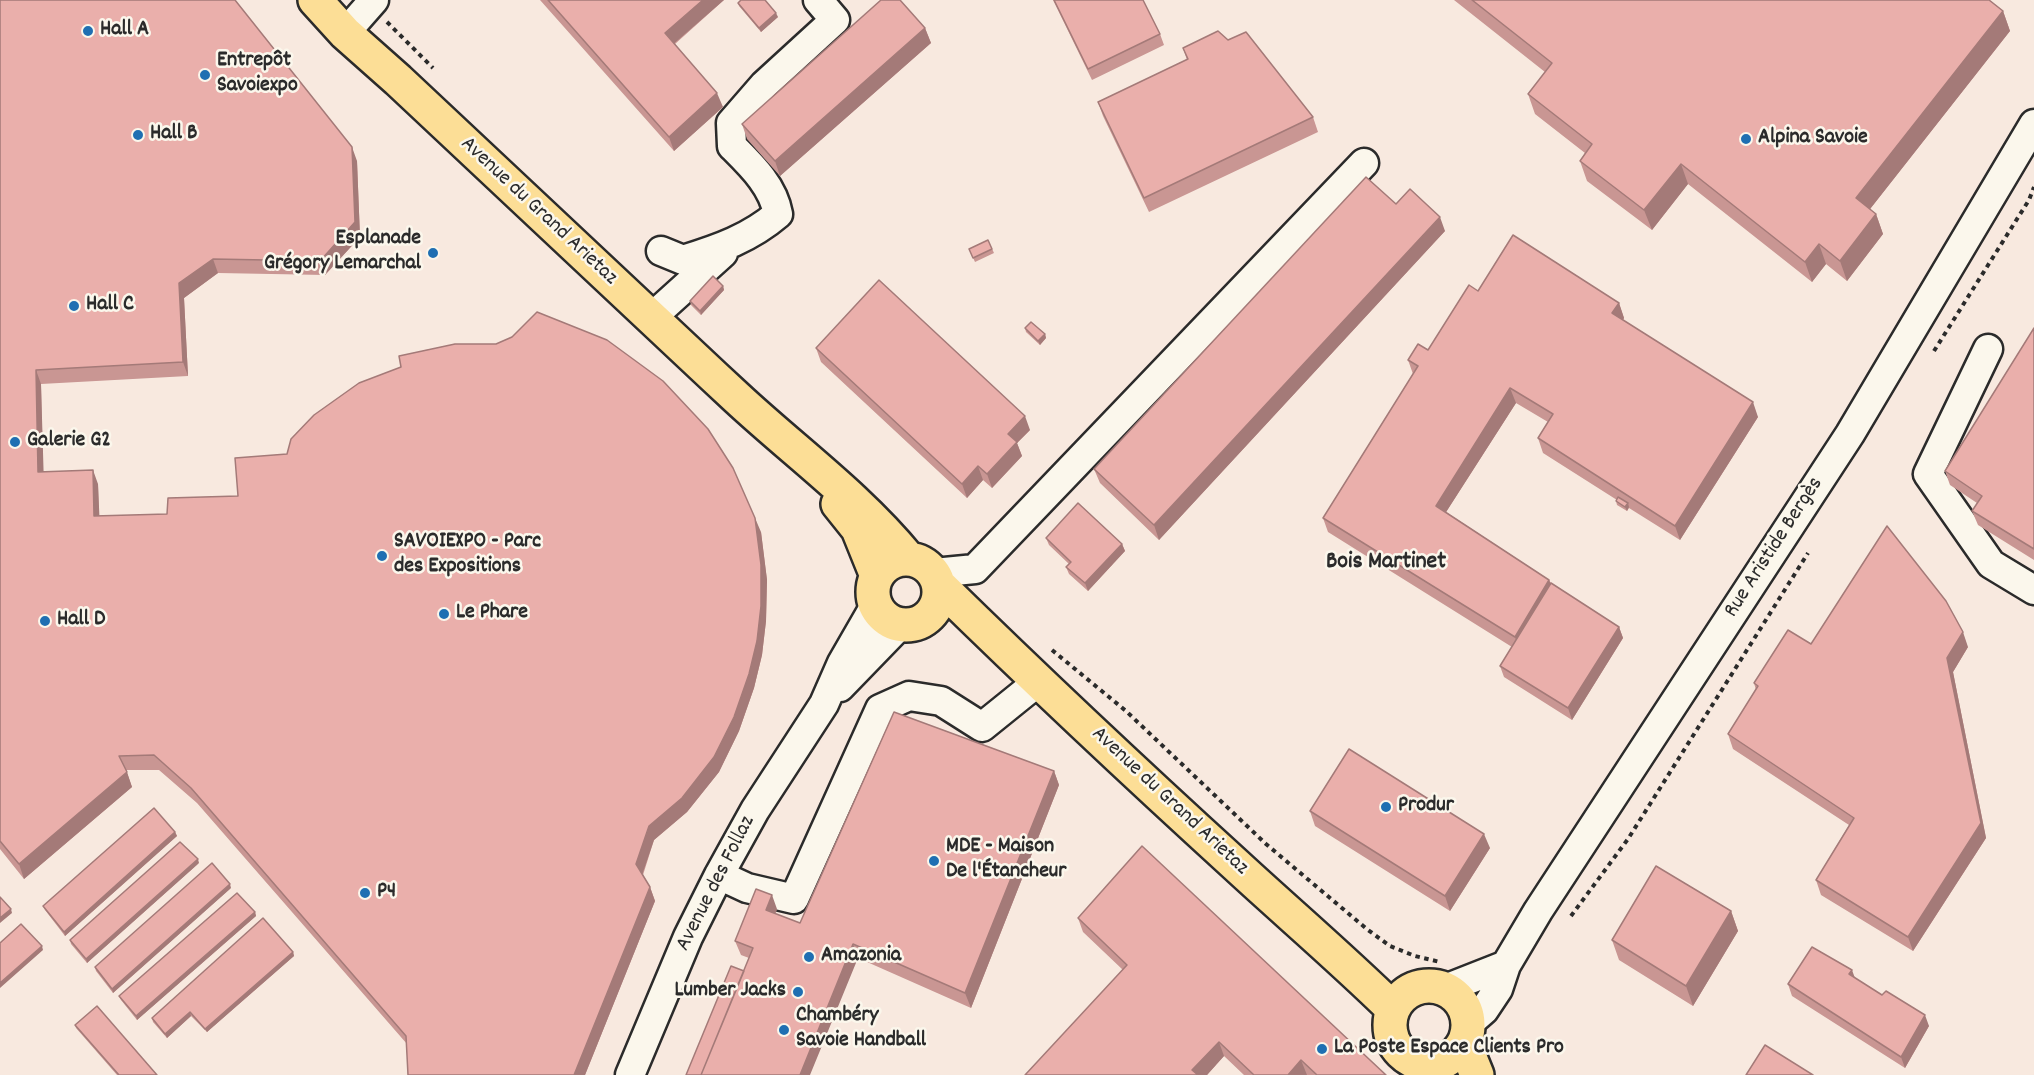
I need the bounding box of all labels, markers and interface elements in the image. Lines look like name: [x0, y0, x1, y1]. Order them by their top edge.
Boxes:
place label: Hall A: [100, 18, 149, 44]
marker: Hall A: [81, 24, 95, 38]
place label: Entrepôt Savoiexpo: [217, 49, 298, 100]
marker: Entrepôt Savoiexpo: [198, 68, 212, 82]
place label: Hall B: [150, 122, 198, 148]
place label: Alpina Savoie: [1758, 126, 1868, 152]
marker: Hall B: [131, 128, 145, 142]
street label: Avenue du Grand Arietaz: [454, 132, 622, 292]
marker: Alpina Savoie: [1739, 132, 1753, 146]
place label: Esplanade Grégory Lemarchal: [264, 227, 421, 278]
marker: Esplanade Grégory Lemarchal: [426, 246, 440, 260]
place label: Hall C: [86, 293, 134, 319]
marker: Hall C: [67, 299, 81, 313]
place label: Galerie G2: [27, 429, 111, 455]
marker: Galerie G2: [8, 435, 22, 449]
street label: Rue Aristide Bergès: [1720, 473, 1830, 623]
place label: SAVOIEXPO - Parc des Expositions: [394, 530, 541, 582]
marker: SAVOIEXPO - Parc des Expositions: [375, 549, 389, 563]
district label: Bois Martinet: [1326, 550, 1446, 578]
place label: Le Phare: [456, 601, 528, 627]
marker: Le Phare: [437, 607, 451, 621]
place label: Hall D: [57, 608, 105, 634]
marker: Hall D: [38, 614, 52, 628]
street label: Avenue du Grand Arietaz: [1085, 722, 1253, 882]
place label: Produr: [1398, 794, 1454, 820]
marker: Produr: [1379, 800, 1393, 814]
street label: Avenue des Follaz: [672, 812, 762, 956]
place label: MDE - Maison De l'Étancheur: [946, 835, 1066, 886]
marker: MDE - Maison De l'Étancheur: [927, 854, 941, 868]
place label: P4: [377, 880, 396, 906]
marker: P4: [358, 886, 372, 900]
place label: Amazonia: [821, 944, 901, 970]
marker: Amazonia: [802, 950, 816, 964]
place label: Lumber Jacks: [675, 979, 786, 1005]
marker: Lumber Jacks: [791, 985, 805, 999]
place label: Chambéry Savoie Handball: [796, 1004, 926, 1056]
marker: Chambéry Savoie Handball: [777, 1023, 791, 1037]
place label: La Poste Espace Clients Pro: [1334, 1036, 1564, 1062]
marker: La Poste Espace Clients Pro: [1315, 1042, 1329, 1056]

